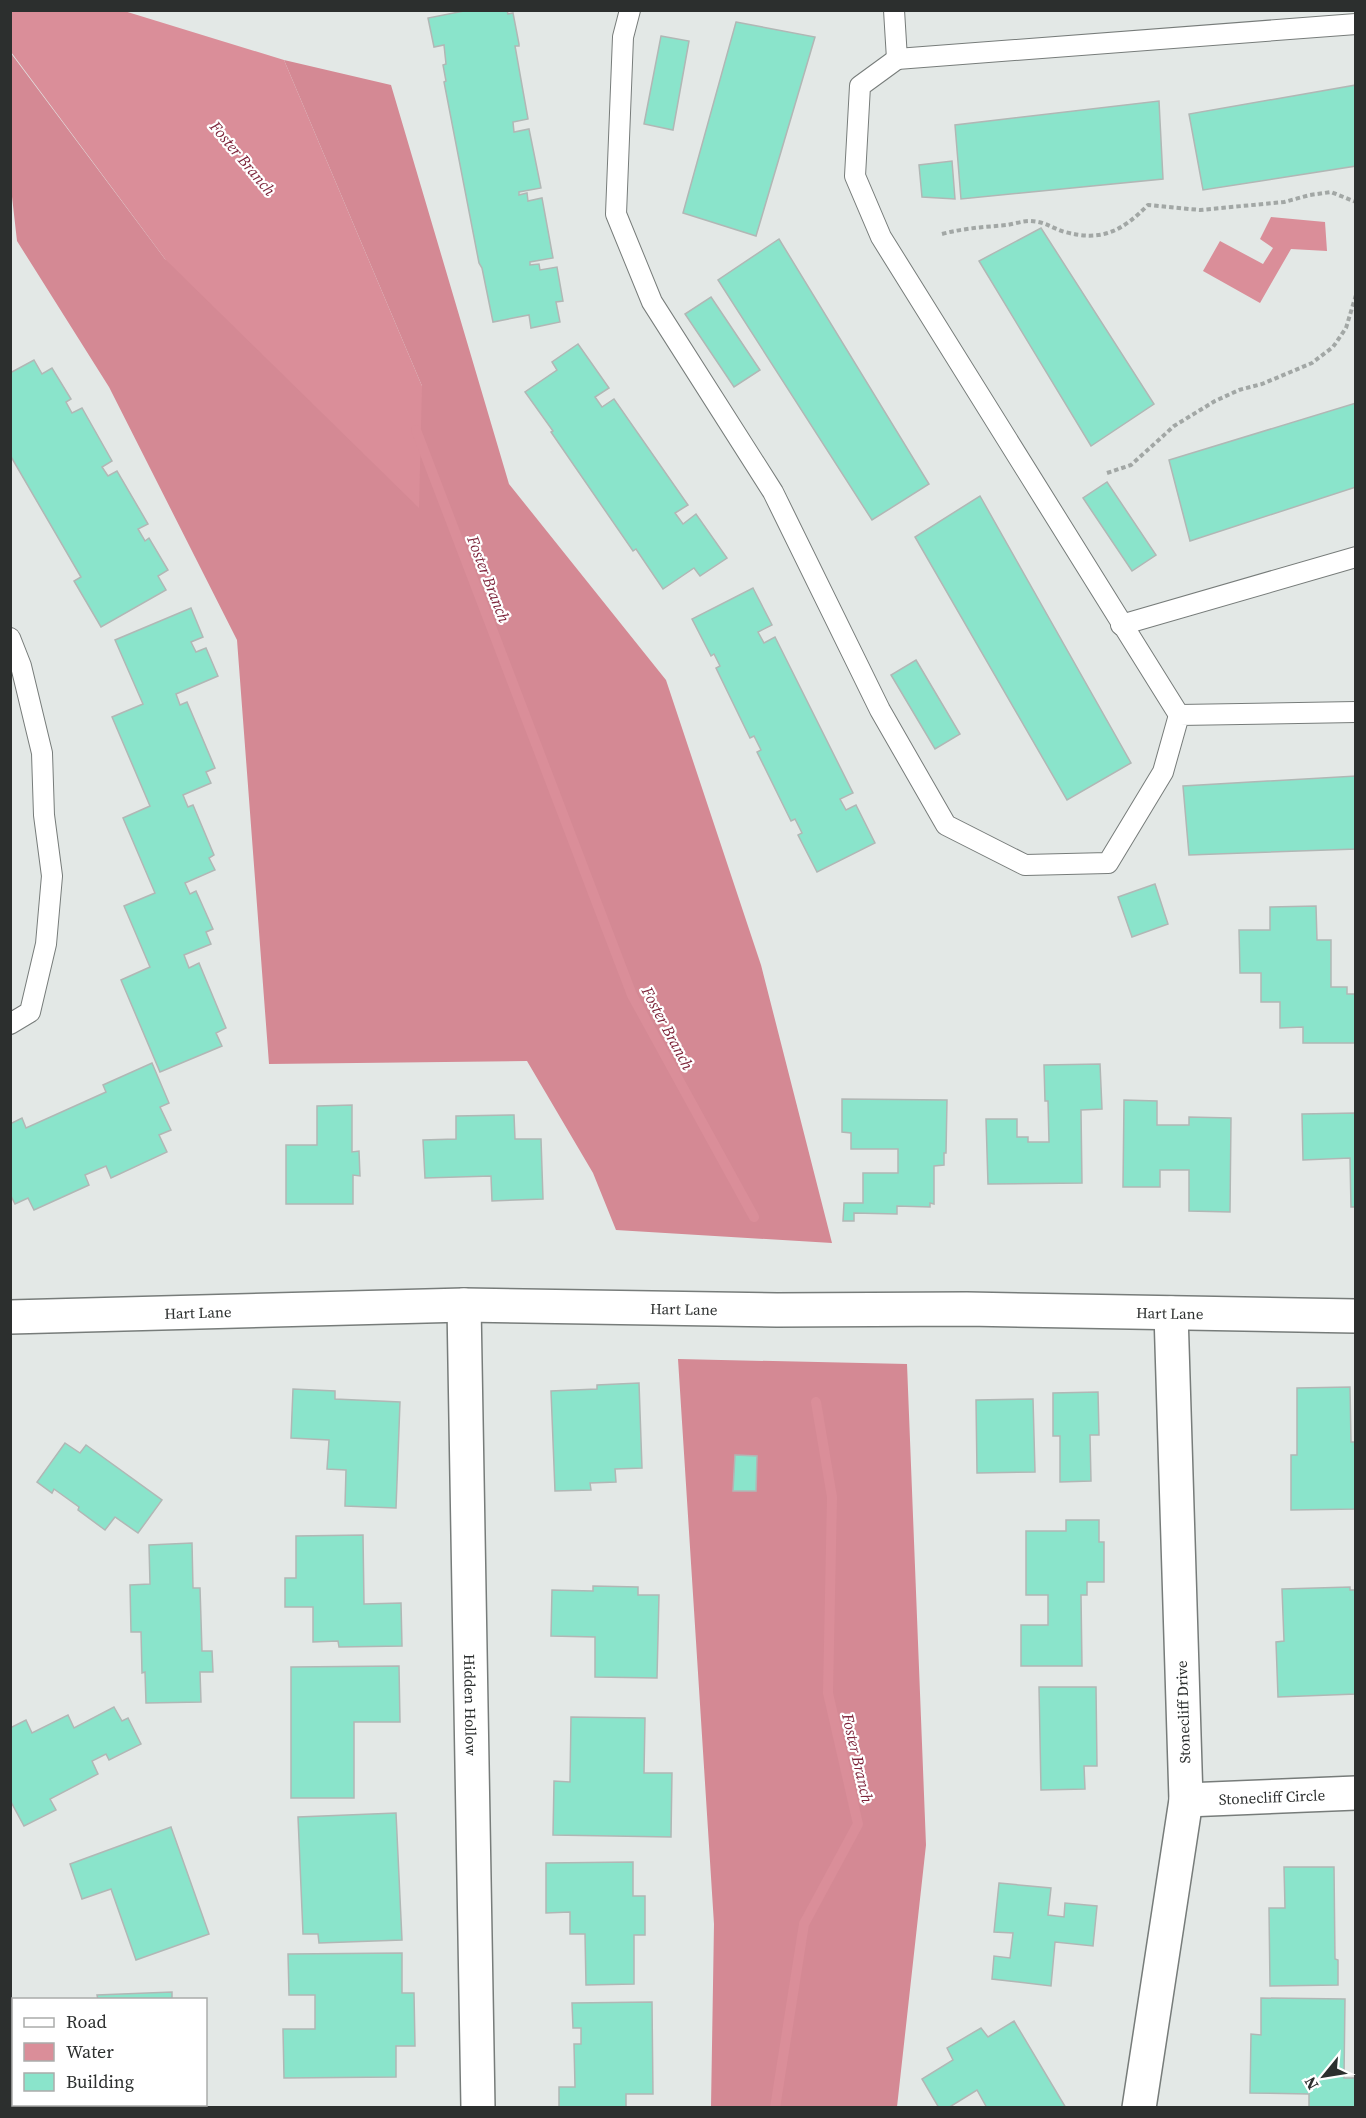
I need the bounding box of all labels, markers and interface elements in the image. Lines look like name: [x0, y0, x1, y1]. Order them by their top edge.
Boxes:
water label: Foster Branch: [205, 115, 281, 200]
water label: Foster Branch: [462, 532, 516, 626]
water label: Foster Branch: [636, 982, 699, 1074]
street label: Hart Lane: [650, 1297, 718, 1320]
street label: Hart Lane: [164, 1301, 232, 1323]
street label: Hart Lane: [1136, 1302, 1204, 1324]
street label: Hidden Hollow: [460, 1654, 482, 1757]
street label: Stonecliff Drive: [1171, 1660, 1195, 1764]
water label: Foster Branch: [837, 1710, 879, 1805]
street label: Stonecliff Circle: [1218, 1784, 1326, 1809]
legend: [12, 1998, 207, 2106]
text: Road: [66, 2009, 107, 2034]
text: Water: [66, 2039, 114, 2064]
north arrow: [1294, 2046, 1354, 2106]
text: Building: [66, 2069, 134, 2094]
text: N: [1298, 2073, 1323, 2094]

